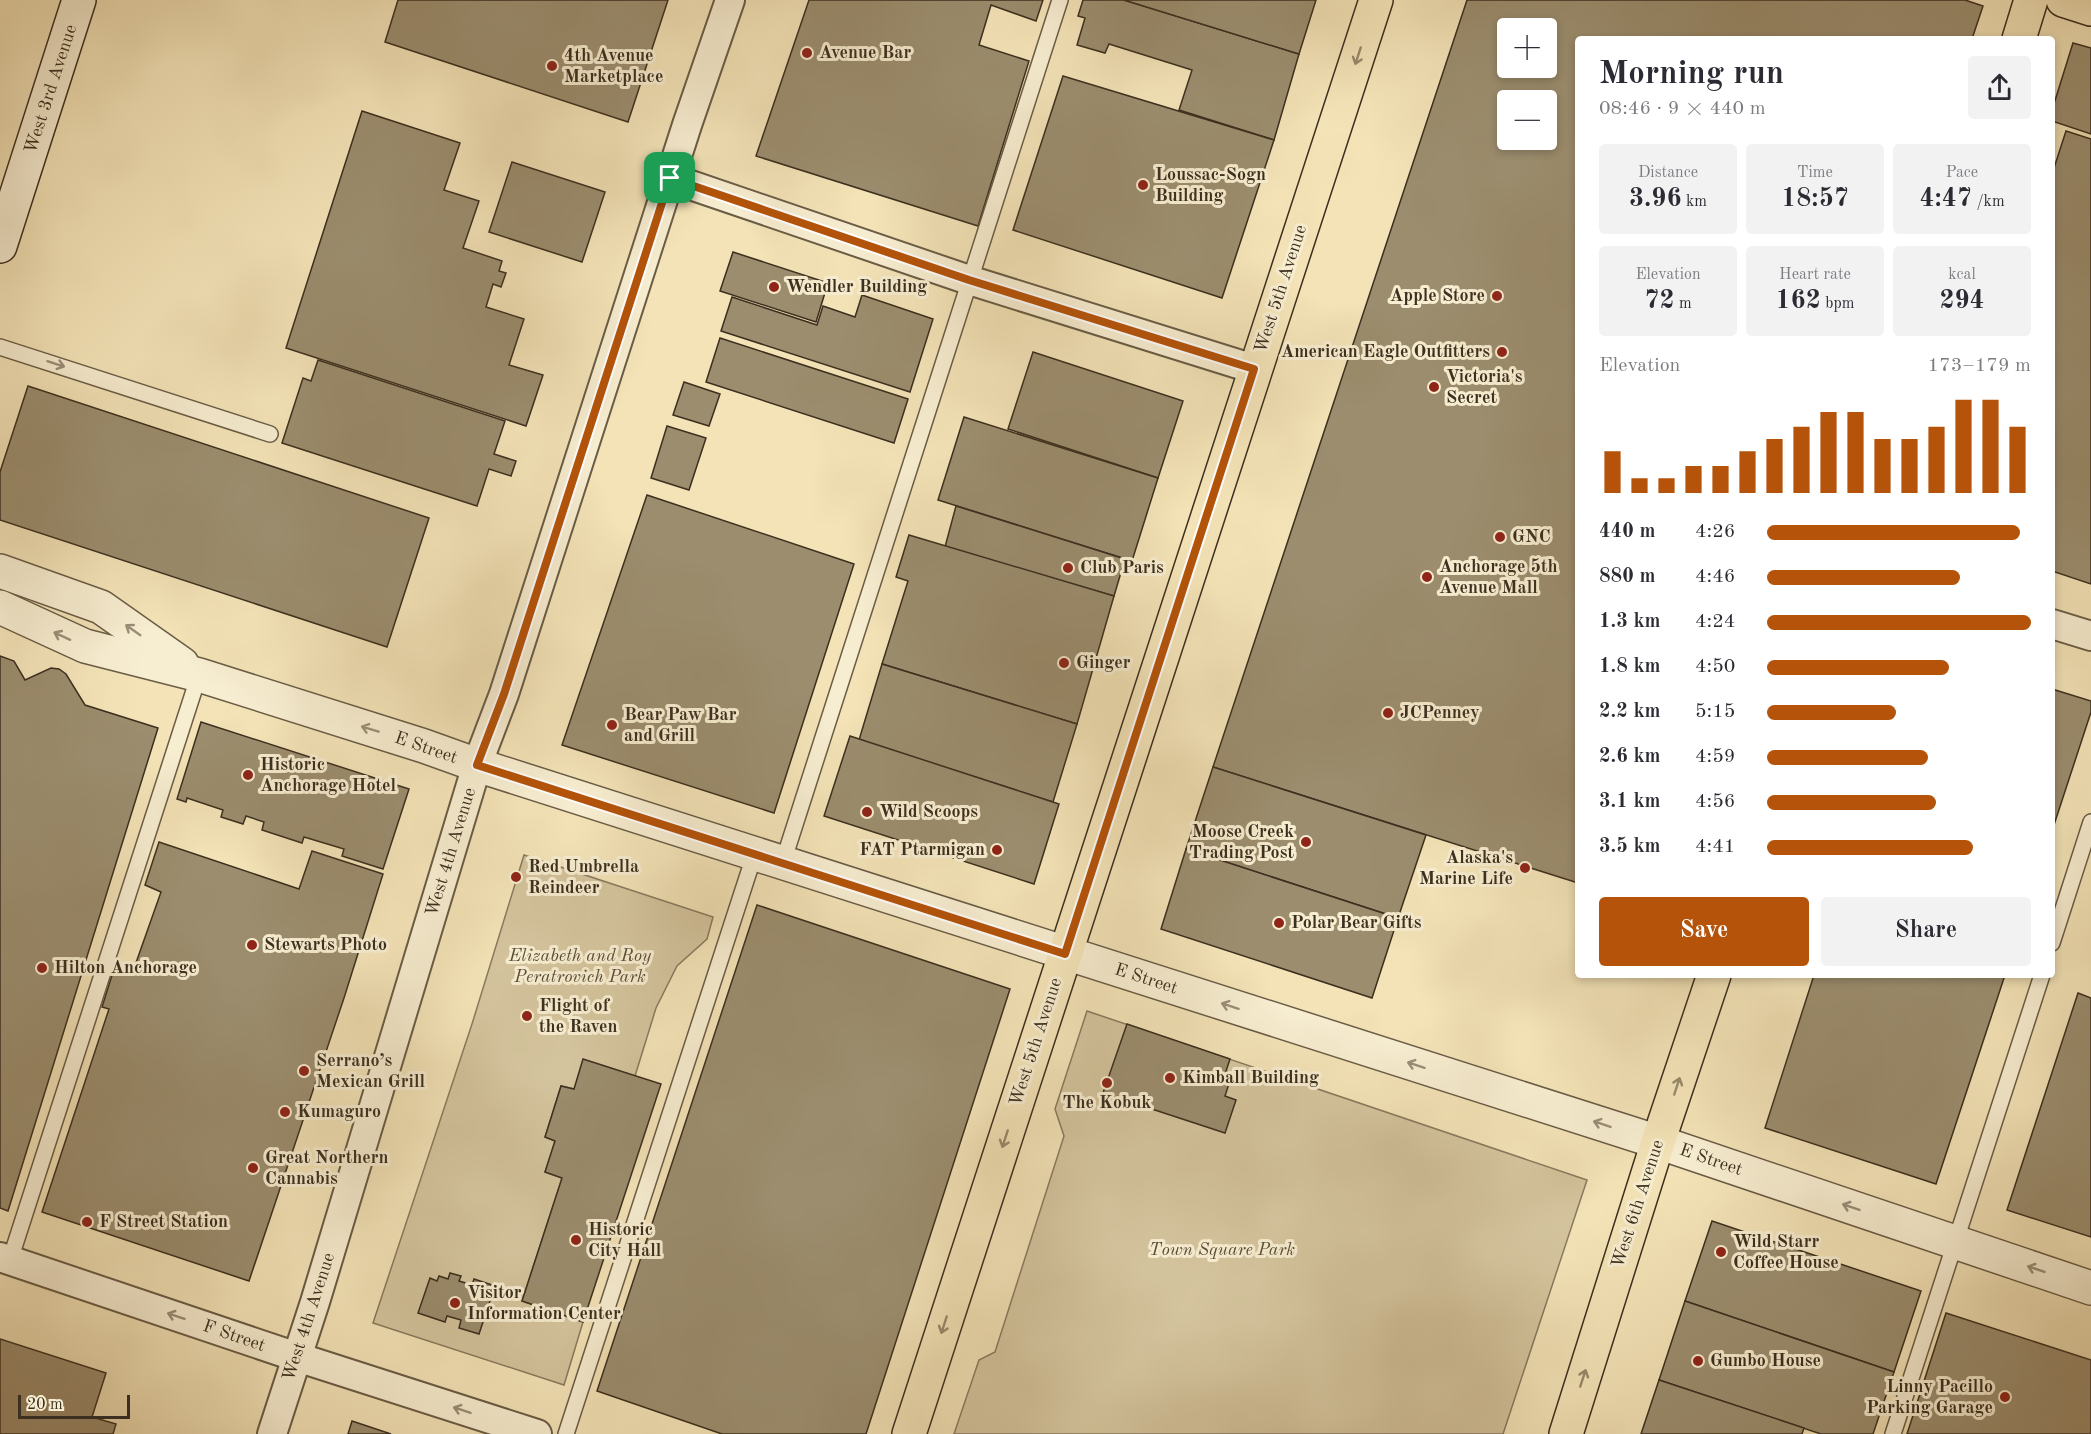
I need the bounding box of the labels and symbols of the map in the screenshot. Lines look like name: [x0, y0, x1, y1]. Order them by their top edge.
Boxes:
street label: West 3rd Avenue: [22, 22, 80, 156]
place label: Avenue Bar: [819, 44, 911, 62]
marker: Avenue Bar: [800, 46, 814, 60]
one-way arrow: [1352, 46, 1363, 65]
place label: 4th Avenue Marketplace: [564, 47, 664, 86]
marker: 4th Avenue Marketplace: [545, 59, 559, 73]
pin: [644, 152, 695, 203]
place label: Loussac-Sogn Building: [1155, 166, 1266, 205]
marker: Loussac-Sogn Building: [1136, 178, 1150, 192]
street label: West 5th Avenue: [1252, 223, 1310, 355]
place label: Wendler Building: [786, 278, 927, 296]
marker: Wendler Building: [767, 280, 781, 294]
place label: Apple Store: [1390, 287, 1485, 305]
marker: Apple Store: [1490, 289, 1504, 303]
place label: American Eagle Outfitters: [1281, 343, 1490, 361]
marker: American Eagle Outfitters: [1495, 345, 1509, 359]
one-way arrow: [46, 359, 65, 370]
place label: Victoria's Secret: [1446, 368, 1523, 407]
marker: Victoria's Secret: [1427, 380, 1441, 394]
place label: GNC: [1512, 528, 1551, 546]
marker: GNC: [1493, 530, 1507, 544]
place label: Anchorage 5th Avenue Mall: [1439, 558, 1558, 597]
place label: Club Paris: [1080, 559, 1164, 577]
marker: Club Paris: [1061, 561, 1075, 575]
marker: Anchorage 5th Avenue Mall: [1420, 570, 1434, 584]
one-way arrow: [126, 624, 142, 636]
one-way arrow: [54, 629, 72, 641]
place label: Ginger: [1076, 654, 1131, 672]
marker: Ginger: [1057, 656, 1071, 670]
place label: JCPenney: [1400, 704, 1480, 722]
place label: Bear Paw Bar and Grill: [624, 706, 737, 745]
marker: JCPenney: [1381, 706, 1395, 720]
marker: Bear Paw Bar and Grill: [605, 718, 619, 732]
one-way arrow: [361, 723, 380, 734]
street label: E Street: [392, 729, 460, 767]
place label: Historic Anchorage Hotel: [260, 756, 397, 795]
marker: Historic Anchorage Hotel: [241, 768, 255, 782]
street label: West 4th Avenue: [423, 785, 479, 919]
place label: Wild Scoops: [879, 803, 978, 821]
marker: Wild Scoops: [860, 805, 874, 819]
place label: Moose Creek Trading Post: [1189, 823, 1294, 862]
marker: Moose Creek Trading Post: [1299, 835, 1313, 849]
place label: FAT Ptarmigan: [859, 841, 985, 859]
marker: FAT Ptarmigan: [990, 843, 1004, 857]
place label: Alaska's Marine Life: [1419, 849, 1513, 888]
place label: Red Umbrella Reindeer: [528, 858, 639, 897]
marker: Alaska's Marine Life: [1518, 861, 1532, 875]
marker: Red Umbrella Reindeer: [509, 870, 523, 884]
place label: Polar Bear Gifts: [1291, 914, 1422, 932]
marker: Polar Bear Gifts: [1272, 916, 1286, 930]
place label: Stewarts Photo: [264, 936, 387, 954]
marker: Stewarts Photo: [245, 938, 259, 952]
park label: Elizabeth and Roy Peratrovich Park: [508, 947, 652, 986]
place label: Hilton Anchorage: [54, 959, 197, 977]
street label: E Street: [1112, 960, 1180, 998]
marker: Hilton Anchorage: [35, 961, 49, 975]
street label: West 5th Avenue: [1007, 976, 1065, 1108]
place label: Flight of the Raven: [539, 997, 618, 1036]
one-way arrow: [1221, 1000, 1240, 1011]
marker: Flight of the Raven: [520, 1009, 534, 1023]
place label: Serrano’s Mexican Grill: [316, 1052, 425, 1091]
one-way arrow: [1407, 1059, 1426, 1070]
marker: Serrano’s Mexican Grill: [297, 1064, 311, 1078]
place label: Kimball Building: [1182, 1069, 1319, 1087]
marker: Kimball Building: [1163, 1071, 1177, 1085]
marker: The Kobuk: [1100, 1076, 1114, 1090]
one-way arrow: [1672, 1077, 1683, 1096]
place label: The Kobuk: [1063, 1094, 1151, 1112]
place label: Kumaguro: [297, 1103, 381, 1121]
marker: Kumaguro: [278, 1105, 292, 1119]
one-way arrow: [1593, 1118, 1612, 1129]
one-way arrow: [998, 1129, 1009, 1148]
street label: West 6th Avenue: [1609, 1138, 1667, 1270]
street label: E Street: [1677, 1141, 1745, 1179]
place label: Great Northern Cannabis: [265, 1149, 389, 1188]
marker: Great Northern Cannabis: [246, 1161, 260, 1175]
one-way arrow: [1842, 1201, 1861, 1212]
place label: F Street Station: [99, 1213, 228, 1231]
marker: F Street Station: [80, 1215, 94, 1229]
place label: Historic City Hall: [588, 1221, 662, 1260]
marker: Historic City Hall: [569, 1233, 583, 1247]
place label: Wild Starr Coffee House: [1733, 1233, 1839, 1272]
park label: Town Square Park: [1149, 1241, 1295, 1259]
marker: Wild Starr Coffee House: [1714, 1245, 1728, 1259]
street label: West 4th Avenue: [280, 1251, 338, 1383]
one-way arrow: [2027, 1263, 2046, 1274]
place label: Visitor Information Center: [467, 1284, 621, 1323]
marker: Visitor Information Center: [448, 1296, 462, 1310]
one-way arrow: [168, 1310, 186, 1321]
one-way arrow: [938, 1315, 949, 1334]
street label: F Street: [200, 1317, 268, 1355]
place label: Gumbo House: [1710, 1352, 1821, 1370]
marker: Gumbo House: [1691, 1354, 1705, 1368]
one-way arrow: [1578, 1369, 1589, 1388]
place label: Linny Pacillo Parking Garage: [1866, 1378, 1993, 1417]
marker: Linny Pacillo Parking Garage: [1998, 1390, 2012, 1404]
scale bar: [18, 1392, 130, 1420]
one-way arrow: [453, 1403, 472, 1414]

